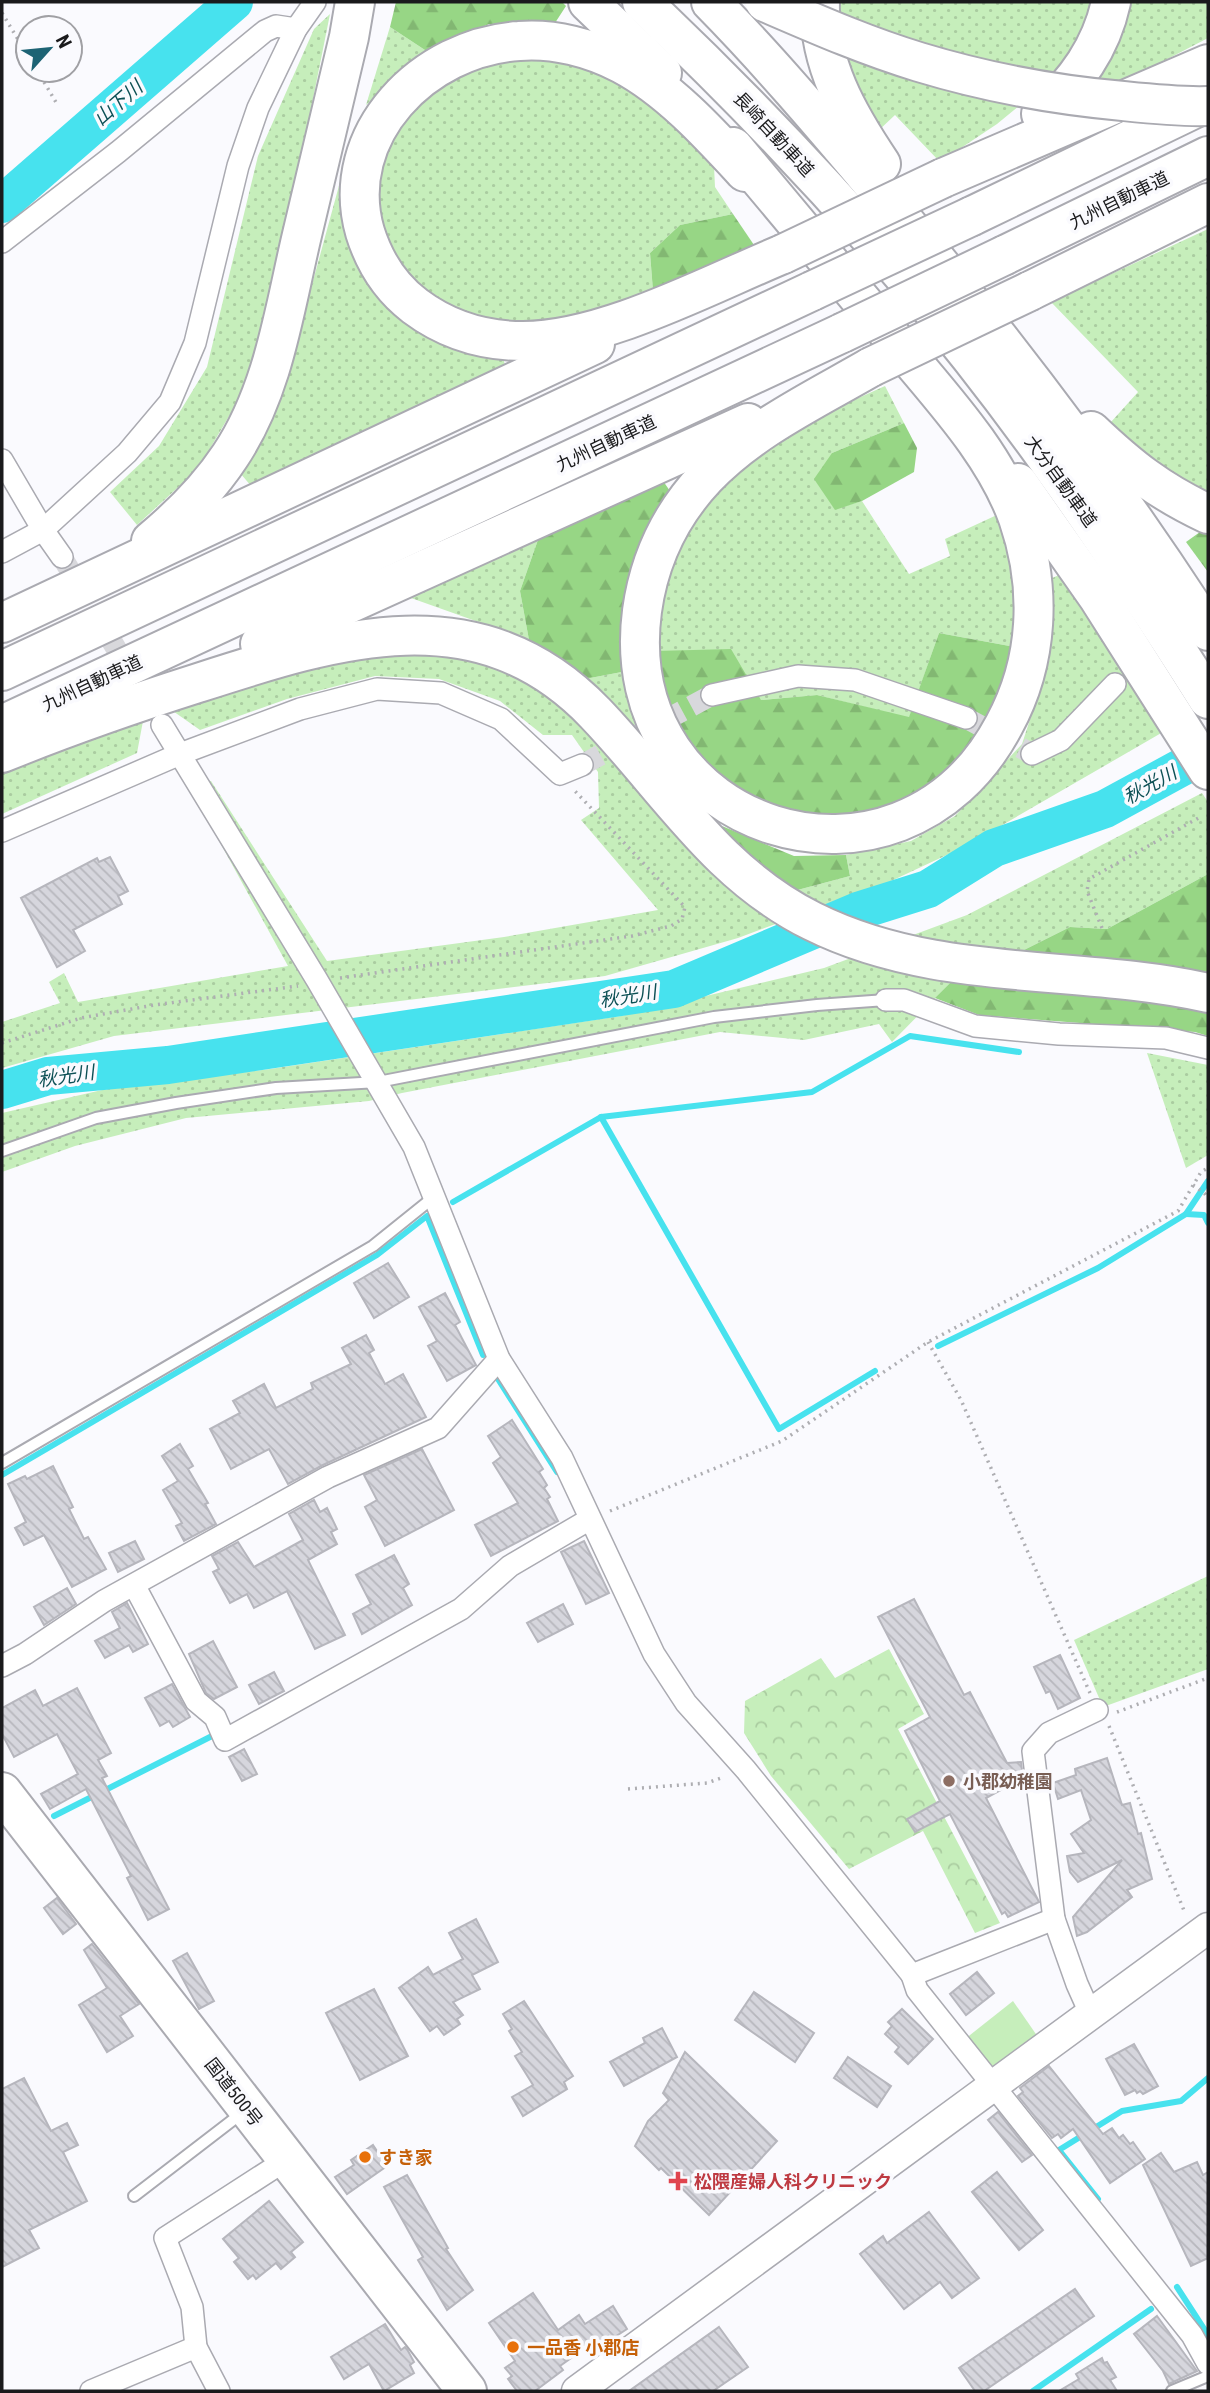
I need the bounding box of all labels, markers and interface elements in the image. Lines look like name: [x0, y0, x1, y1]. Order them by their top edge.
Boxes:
north arrow: [14, 14, 84, 84]
text: N: [51, 31, 77, 52]
water label: 山下川: [89, 74, 149, 130]
street label: 長崎自動車道: [729, 87, 819, 181]
street label: 九州自動車道: [1066, 167, 1172, 233]
street label: 九州自動車道: [553, 411, 659, 475]
street label: 大分自動車道: [1021, 431, 1101, 531]
street label: 九州自動車道: [39, 651, 145, 715]
water label: 秋光川: [1119, 760, 1182, 809]
water label: 秋光川: [598, 980, 660, 1012]
water label: 秋光川: [36, 1060, 98, 1091]
place label: 小郡幼稚園: [963, 1771, 1053, 1792]
marker: 小郡幼稚園: [941, 1773, 957, 1789]
street label: 国道500号: [201, 2054, 267, 2130]
place label: すき家: [379, 2147, 433, 2168]
marker: すき家: [357, 2149, 373, 2165]
marker: 松隈産婦人科クリニック: [668, 2171, 688, 2191]
place label: 松隈産婦人科クリニック: [694, 2171, 892, 2192]
place label: 一品香 小郡店: [527, 2337, 639, 2358]
marker: 一品香 小郡店: [505, 2339, 521, 2355]

